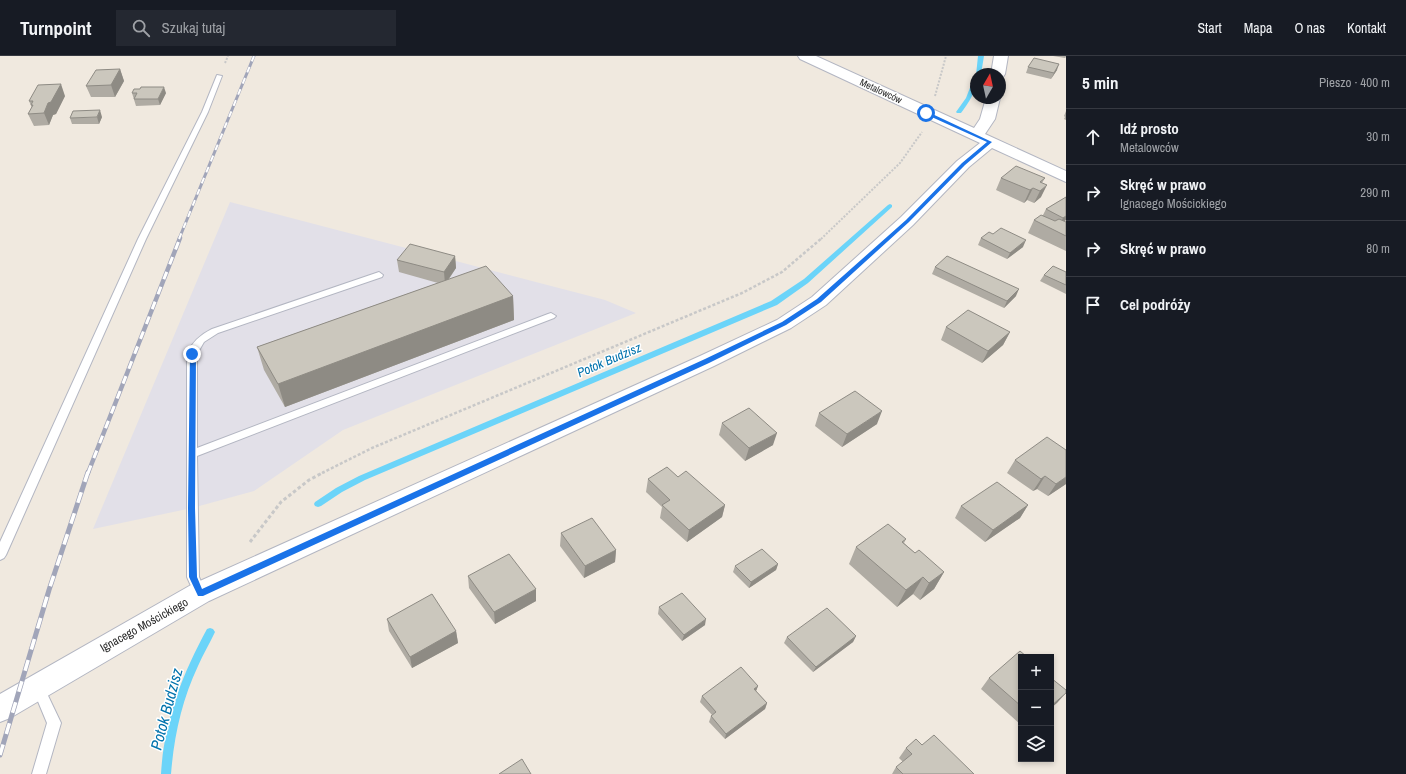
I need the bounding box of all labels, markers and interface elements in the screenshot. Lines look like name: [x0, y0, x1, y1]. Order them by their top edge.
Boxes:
search box: [116, 10, 396, 46]
text: Turnpoint: [20, 15, 92, 41]
icon: search: [130, 17, 152, 39]
text: Szukaj tutaj: [162, 17, 225, 38]
text: Start: [1197, 19, 1222, 37]
text: Mapa: [1244, 19, 1272, 37]
text: O nas: [1294, 19, 1325, 37]
text: Kontakt: [1347, 19, 1386, 37]
north arrow: [970, 68, 1006, 104]
text: 5 min: [1082, 71, 1118, 94]
text: Pieszo · 400 m: [1319, 74, 1390, 91]
street label: Metalowców: [858, 76, 904, 106]
route start: [917, 104, 935, 122]
text: Idź prosto: [1120, 118, 1179, 139]
icon: ahead: [1082, 126, 1104, 148]
text: 30 m: [1366, 128, 1390, 145]
text: Metalowców: [1120, 139, 1179, 156]
text: Skręć w prawo: [1120, 174, 1206, 195]
icon: right: [1082, 182, 1104, 204]
text: 290 m: [1360, 184, 1390, 201]
text: Ignacego Mościckiego: [1120, 195, 1227, 212]
icon: right: [1082, 238, 1104, 260]
text: Skręć w prawo: [1120, 238, 1206, 259]
text: 80 m: [1366, 240, 1390, 257]
icon: arrive: [1082, 294, 1104, 316]
text: Cel podróży: [1120, 294, 1190, 315]
water label: Potok Budzisz: [574, 339, 644, 381]
route end: [183, 345, 201, 363]
street label: Ignacego Mościckiego: [97, 594, 191, 656]
map controls: [1018, 654, 1054, 762]
button: +: [1018, 654, 1054, 690]
water label: Potok Budzisz: [145, 665, 188, 752]
button: −: [1018, 690, 1054, 726]
button: layers: [1018, 726, 1054, 762]

